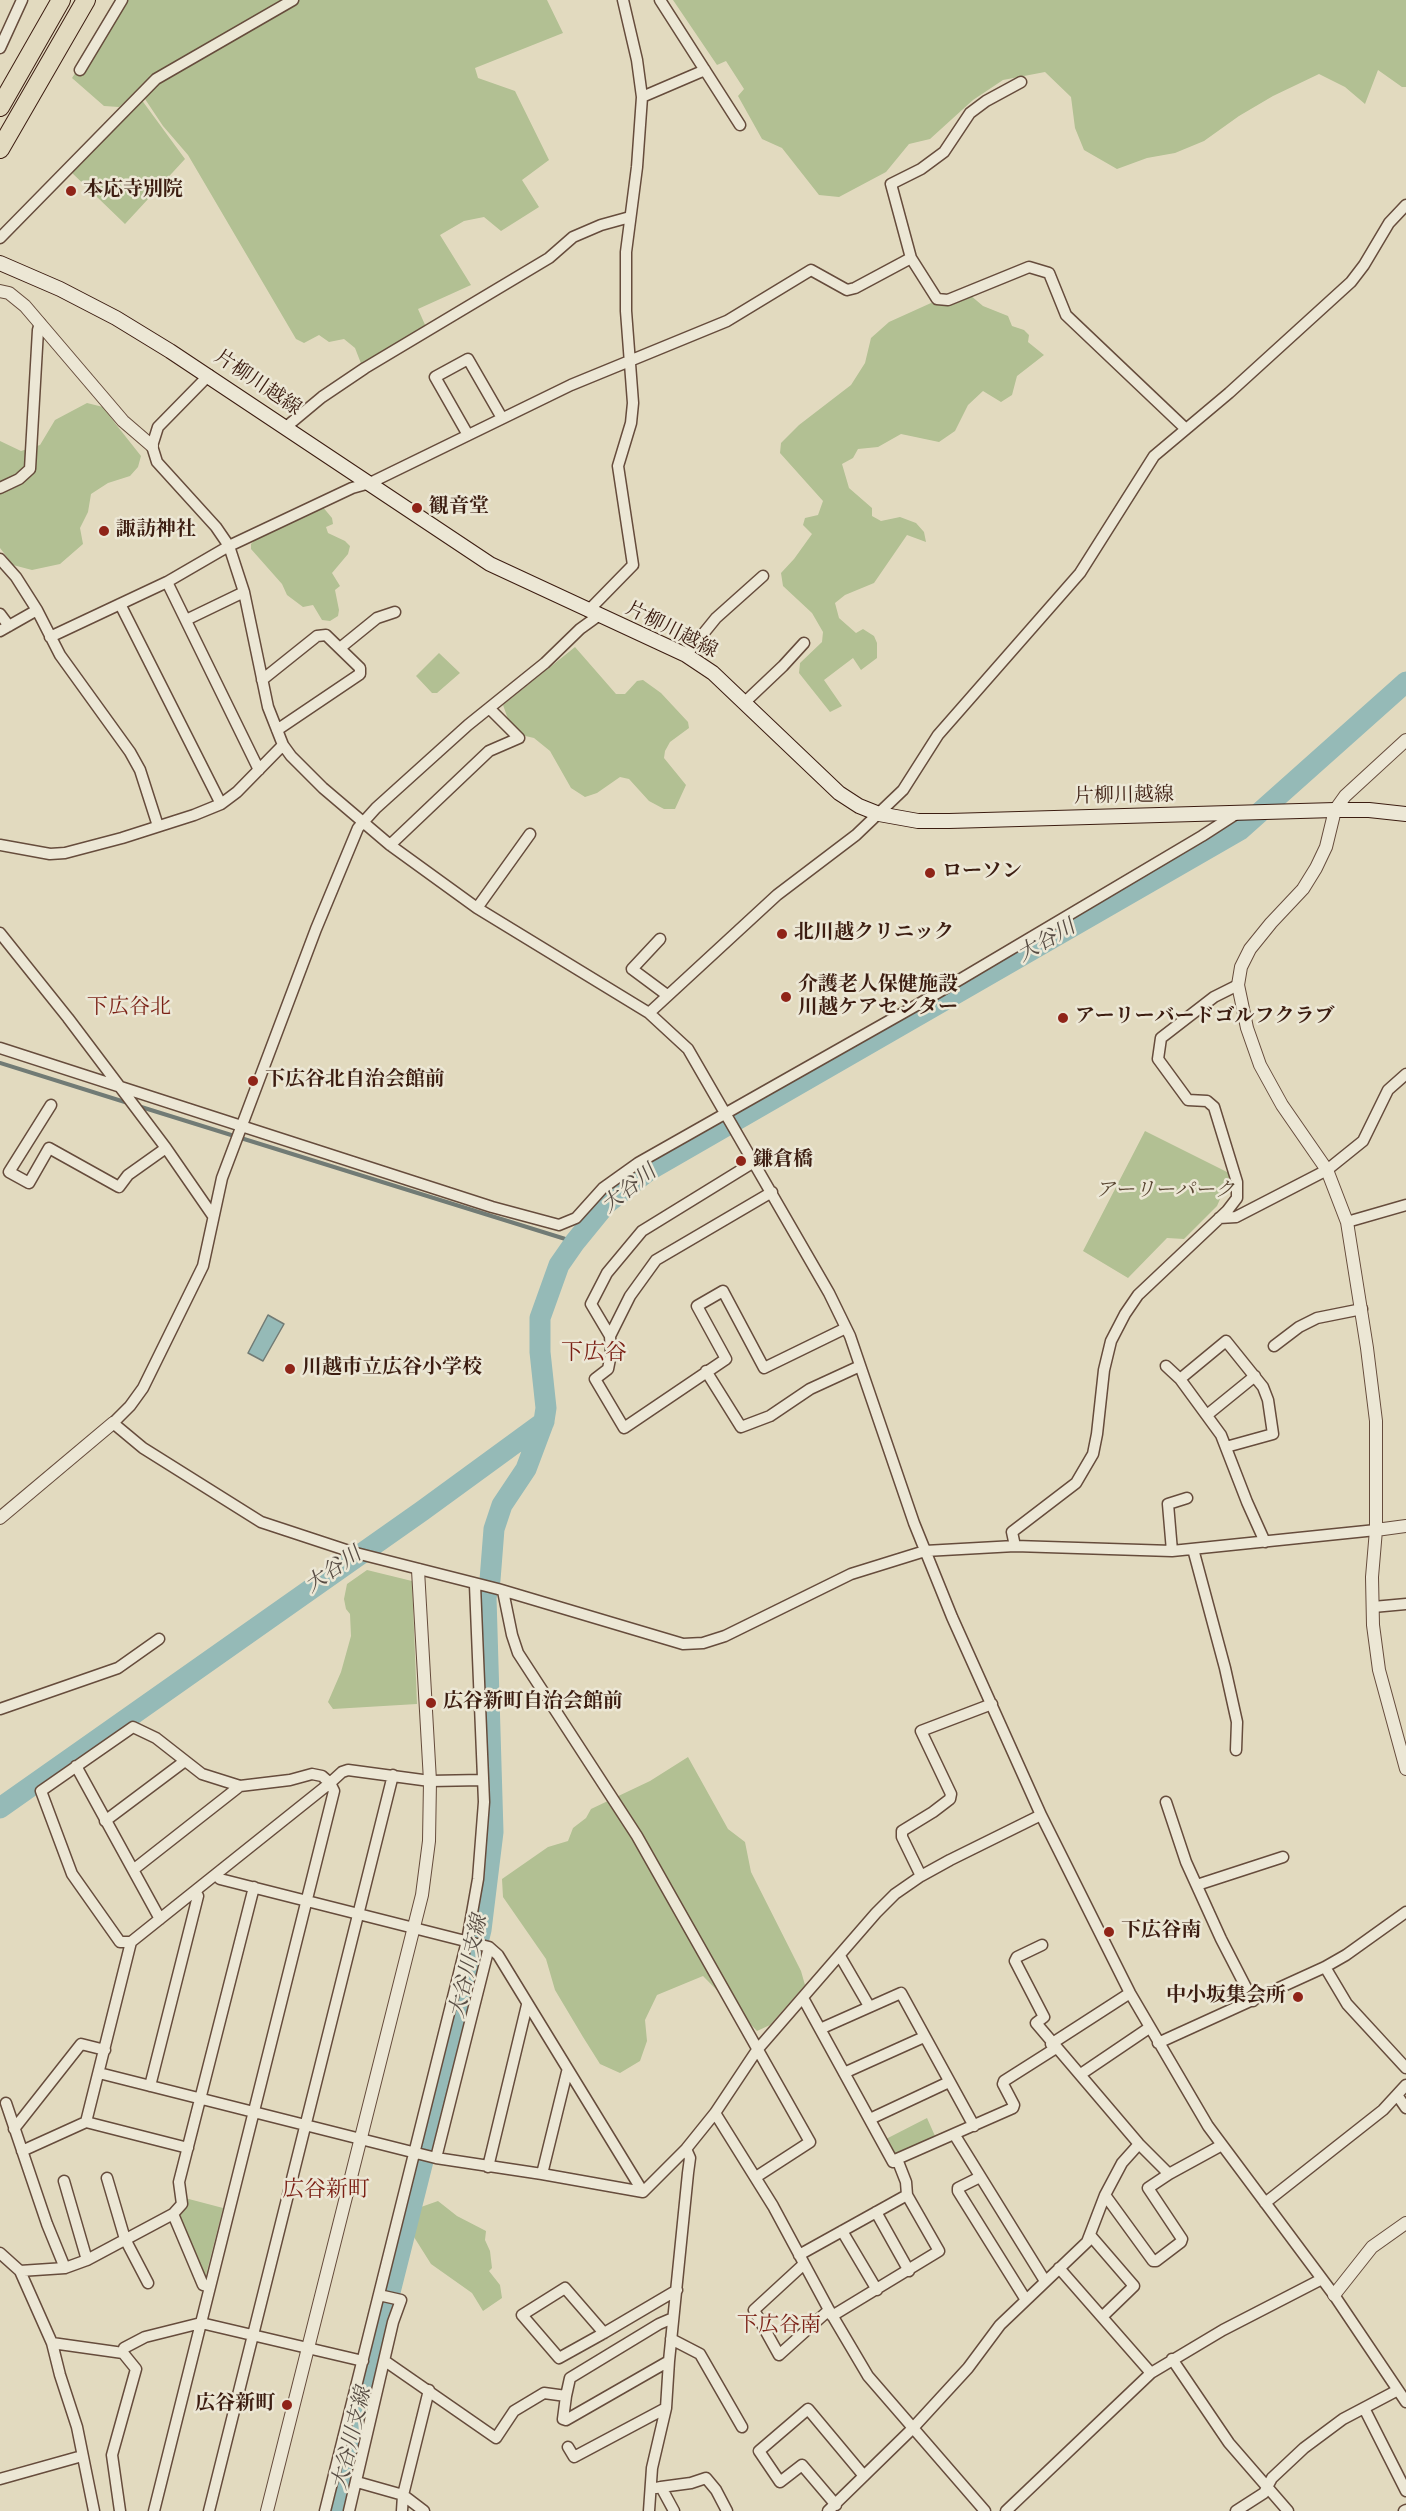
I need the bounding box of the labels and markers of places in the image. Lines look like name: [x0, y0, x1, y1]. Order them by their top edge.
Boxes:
place label: 本応寺別院: [83, 179, 183, 203]
marker: 本応寺別院: [64, 184, 78, 198]
place label: 観音堂: [429, 496, 489, 520]
marker: 観音堂: [410, 501, 424, 515]
place label: 諏訪神社: [116, 519, 196, 543]
marker: 諏訪神社: [97, 524, 111, 538]
place label: ローソン: [942, 861, 1022, 885]
marker: ローソン: [923, 866, 937, 880]
place label: 北川越クリニック: [794, 922, 954, 946]
marker: 北川越クリニック: [775, 927, 789, 941]
place label: 介護老人保健施設 川越ケアセンター: [798, 974, 958, 1021]
marker: 介護老人保健施設 川越ケアセンター: [779, 990, 793, 1004]
place label: アーリーバードゴルフクラブ: [1075, 1006, 1334, 1030]
marker: アーリーバードゴルフクラブ: [1056, 1011, 1070, 1025]
place label: 下広谷北自治会館前: [265, 1069, 445, 1093]
marker: 下広谷北自治会館前: [246, 1074, 260, 1088]
place label: 鎌倉橋: [753, 1149, 813, 1173]
marker: 鎌倉橋: [734, 1154, 748, 1168]
place label: 川越市立広谷小学校: [302, 1357, 482, 1381]
marker: 川越市立広谷小学校: [283, 1362, 297, 1376]
place label: 広谷新町自治会館前: [443, 1691, 623, 1715]
marker: 広谷新町自治会館前: [424, 1696, 438, 1710]
place label: 下広谷南: [1121, 1920, 1201, 1944]
marker: 下広谷南: [1102, 1925, 1116, 1939]
place label: 中小坂集会所: [1166, 1985, 1286, 2009]
marker: 中小坂集会所: [1291, 1990, 1305, 2004]
place label: 広谷新町: [195, 2393, 275, 2417]
marker: 広谷新町: [280, 2398, 294, 2412]

